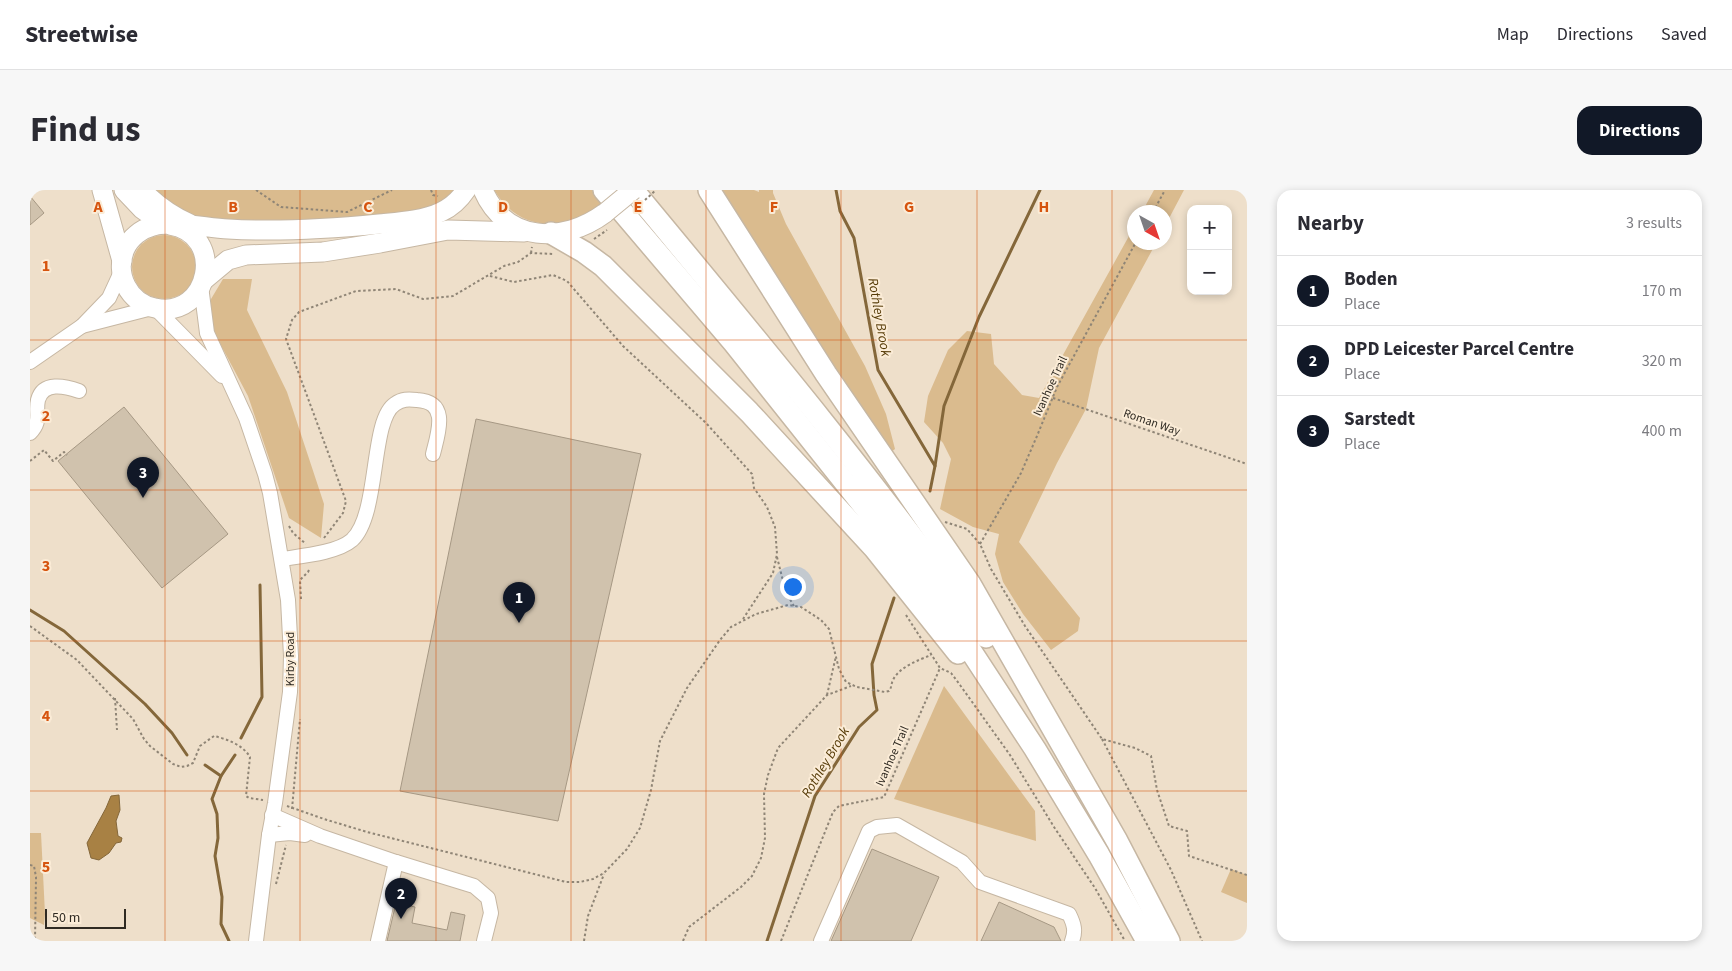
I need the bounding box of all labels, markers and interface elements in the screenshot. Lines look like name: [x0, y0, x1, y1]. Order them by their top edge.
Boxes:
text: Streetwise: [25, 17, 138, 52]
text: Map: [1497, 22, 1529, 47]
text: Directions: [1557, 22, 1633, 47]
text: Saved: [1661, 22, 1707, 47]
text: Find us: [30, 105, 140, 155]
button: Directions: [1577, 106, 1702, 155]
text: A: [92, 196, 103, 218]
text: B: [228, 196, 238, 218]
text: C: [363, 196, 373, 218]
text: D: [498, 196, 508, 218]
text: E: [634, 196, 642, 218]
text: F: [770, 196, 778, 218]
text: G: [904, 196, 914, 218]
text: H: [1039, 196, 1049, 218]
north arrow: [1127, 205, 1172, 250]
map controls: [1187, 205, 1232, 295]
button: +: [1187, 205, 1232, 250]
text: Nearby: [1297, 208, 1364, 238]
text: 3 results: [1626, 212, 1682, 234]
button: −: [1187, 250, 1232, 295]
text: 1: [42, 255, 50, 277]
text: Boden: [1344, 266, 1398, 293]
water label: Rothley Brook: [862, 276, 896, 358]
text: 1: [1309, 280, 1317, 302]
text: 170 m: [1642, 280, 1682, 302]
text: Place: [1344, 293, 1380, 315]
text: DPD Leicester Parcel Centre: [1344, 336, 1574, 363]
text: 2: [1309, 350, 1317, 372]
text: 320 m: [1642, 350, 1682, 372]
street label: Ivanhoe Trail: [1029, 353, 1072, 419]
text: Place: [1344, 363, 1380, 385]
text: 2: [42, 405, 50, 427]
street label: Roman Way: [1121, 405, 1183, 440]
text: Sarstedt: [1344, 406, 1415, 433]
text: 3: [1309, 420, 1317, 442]
text: 400 m: [1642, 420, 1682, 442]
text: Place: [1344, 433, 1380, 455]
pin: 3: [127, 457, 159, 498]
text: 3: [42, 555, 50, 577]
your location: [780, 574, 806, 600]
pin: 1: [503, 582, 535, 623]
street label: Kirby Road: [282, 632, 299, 686]
text: 4: [42, 705, 51, 727]
water label: Rothley Brook: [797, 723, 855, 802]
street label: Ivanhoe Trail: [872, 723, 913, 789]
text: 5: [42, 856, 50, 878]
pin: 2: [385, 878, 417, 919]
scale bar: [45, 906, 126, 929]
text: 50 m: [52, 908, 80, 928]

